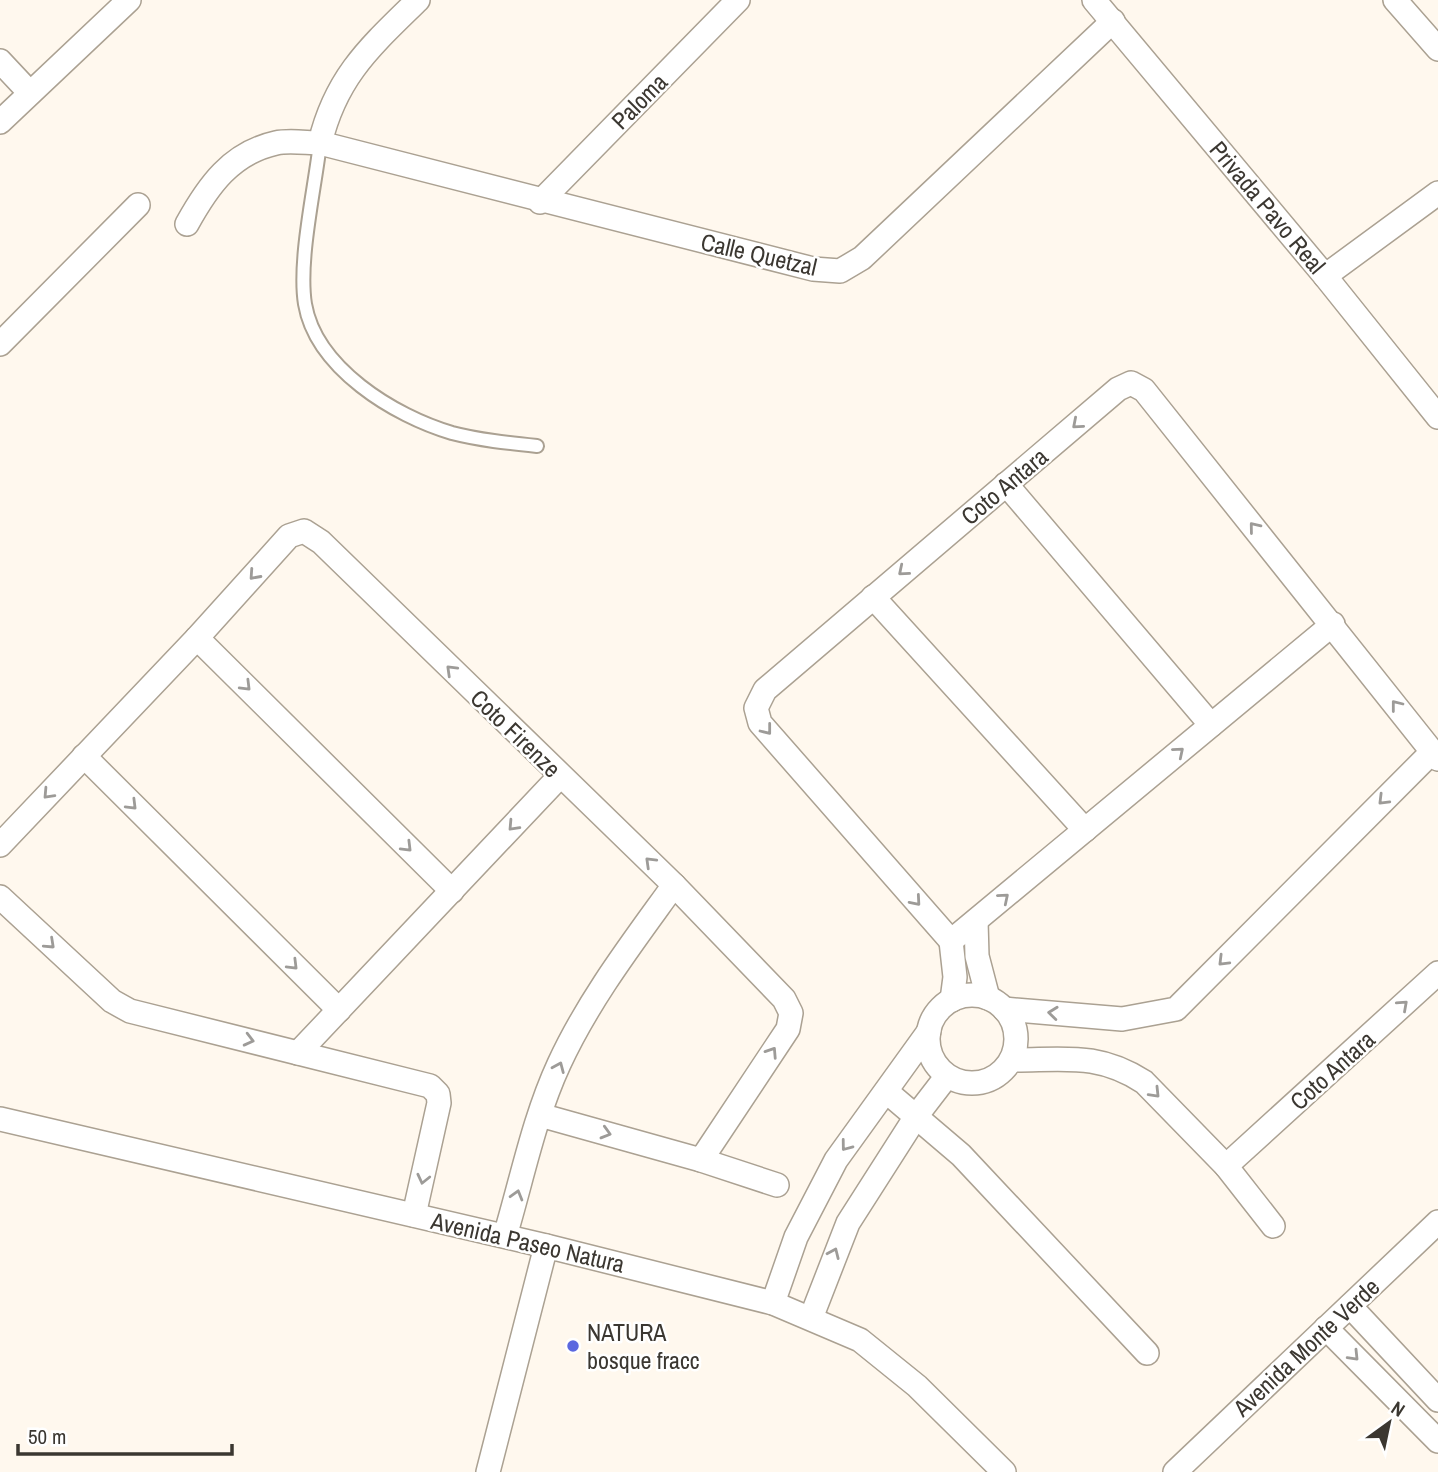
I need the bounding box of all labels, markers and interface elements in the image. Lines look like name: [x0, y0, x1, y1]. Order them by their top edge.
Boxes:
street label: Paloma: [604, 66, 674, 136]
street label: Privada Pavo Real: [1203, 134, 1333, 280]
street label: Calle Quetzal: [698, 225, 820, 283]
one-way arrow: [1072, 416, 1085, 428]
street label: Coto Antara: [954, 440, 1054, 532]
one-way arrow: [1250, 522, 1263, 535]
one-way arrow: [899, 563, 912, 575]
one-way arrow: [250, 567, 262, 580]
one-way arrow: [446, 665, 459, 678]
one-way arrow: [238, 678, 251, 691]
street label: Coto Firenze: [464, 682, 568, 784]
one-way arrow: [1391, 701, 1404, 713]
one-way arrow: [758, 722, 771, 734]
one-way arrow: [1170, 748, 1183, 760]
one-way arrow: [43, 786, 56, 799]
one-way arrow: [1379, 792, 1392, 805]
one-way arrow: [124, 796, 137, 809]
one-way arrow: [509, 818, 522, 831]
one-way arrow: [399, 838, 412, 851]
one-way arrow: [645, 857, 658, 870]
one-way arrow: [908, 893, 920, 906]
one-way arrow: [996, 893, 1009, 906]
one-way arrow: [42, 935, 55, 948]
one-way arrow: [1218, 953, 1231, 966]
one-way arrow: [285, 957, 298, 970]
one-way arrow: [1395, 1001, 1408, 1013]
one-way arrow: [1047, 1006, 1059, 1021]
street label: Coto Antara: [1283, 1023, 1381, 1117]
one-way arrow: [243, 1032, 255, 1047]
one-way arrow: [764, 1047, 777, 1060]
one-way arrow: [550, 1062, 564, 1074]
one-way arrow: [1146, 1085, 1159, 1098]
one-way arrow: [600, 1125, 612, 1139]
one-way arrow: [841, 1138, 854, 1151]
one-way arrow: [416, 1173, 431, 1185]
one-way arrow: [508, 1190, 523, 1202]
street label: Avenida Paseo Natura: [427, 1204, 628, 1280]
one-way arrow: [826, 1248, 840, 1261]
street label: Avenida Monte Verde: [1225, 1271, 1386, 1424]
place label: NATURA bosque fracc: [587, 1316, 700, 1376]
marker: NATURA bosque fracc: [565, 1338, 581, 1354]
one-way arrow: [1345, 1348, 1358, 1361]
north arrow: [1354, 1388, 1424, 1458]
text: N: [1386, 1395, 1410, 1423]
scale bar: [18, 1412, 231, 1456]
text: 50 m: [28, 1422, 66, 1451]

